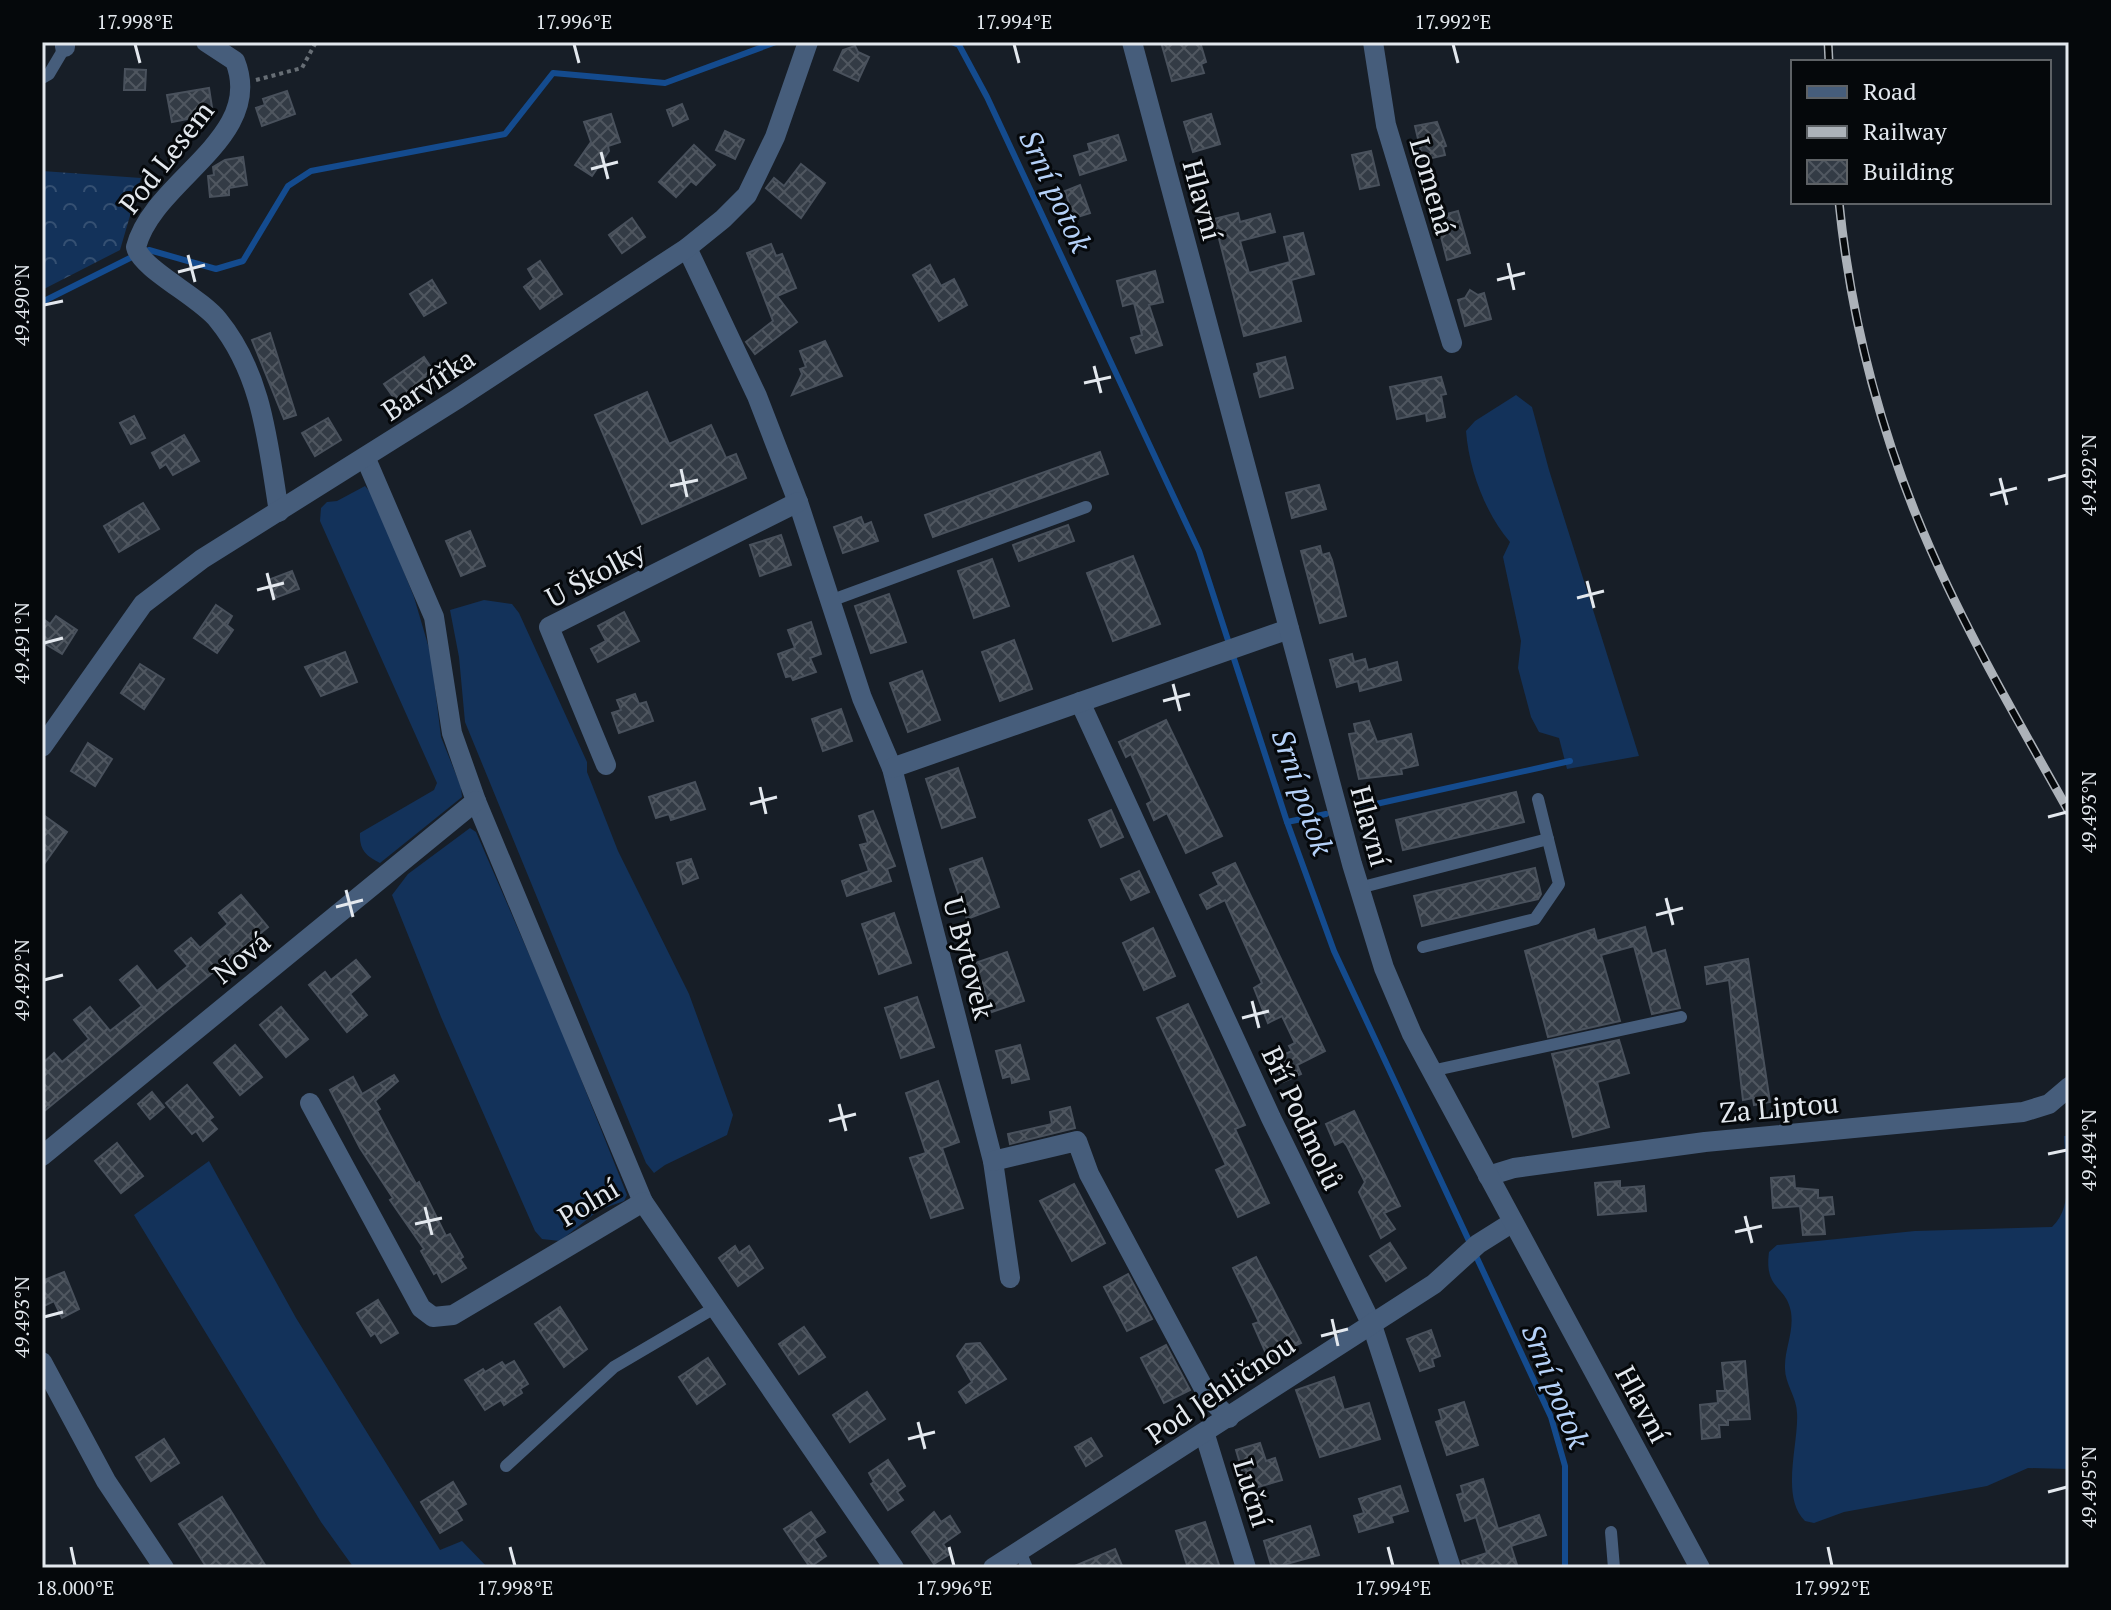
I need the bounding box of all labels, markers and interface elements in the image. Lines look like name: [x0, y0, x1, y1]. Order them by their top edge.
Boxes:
text: 17.998°E: [97, 8, 174, 35]
text: 17.996°E: [536, 8, 613, 35]
text: 17.994°E: [976, 8, 1053, 35]
text: 17.992°E: [1415, 8, 1492, 35]
legend: [1791, 60, 2051, 204]
text: Road: [1863, 75, 1917, 107]
street label: Pod Lesem: [110, 93, 222, 221]
text: Railway: [1863, 115, 1947, 147]
water label: Srní potok: [1010, 123, 1102, 259]
street label: Lomená: [1401, 133, 1465, 239]
text: Building: [1863, 155, 1954, 187]
street label: Hlavní: [1174, 156, 1232, 245]
text: 49.490°N: [8, 264, 35, 346]
street label: Barvířka: [374, 339, 482, 429]
text: 49.492°N: [2075, 434, 2102, 516]
street label: U Školky: [539, 532, 652, 616]
text: 49.491°N: [8, 602, 35, 684]
water label: Srní potok: [1263, 724, 1343, 861]
text: 49.493°N: [2075, 771, 2102, 853]
street label: Hlavní: [1342, 782, 1400, 871]
street label: U Bytovek: [935, 893, 1003, 1023]
street label: Nová: [205, 923, 277, 991]
text: 49.492°N: [8, 939, 35, 1021]
street label: Bří Podmolů: [1254, 1040, 1352, 1196]
street label: Za Liptou: [1718, 1083, 1840, 1131]
text: 49.494°N: [2075, 1109, 2102, 1191]
street label: Polní: [551, 1169, 626, 1235]
text: 49.493°N: [8, 1276, 35, 1358]
water label: Srní potok: [1513, 1318, 1599, 1455]
street label: Pod Jehličnou: [1138, 1326, 1302, 1452]
street label: Hlavní: [1607, 1359, 1679, 1449]
text: 49.495°N: [2075, 1446, 2102, 1528]
street label: Luční: [1225, 1454, 1281, 1532]
text: 18.000°E: [36, 1574, 115, 1601]
text: 17.998°E: [477, 1574, 554, 1601]
text: 17.996°E: [916, 1574, 993, 1601]
text: 17.994°E: [1355, 1574, 1432, 1601]
text: 17.992°E: [1794, 1574, 1871, 1601]

